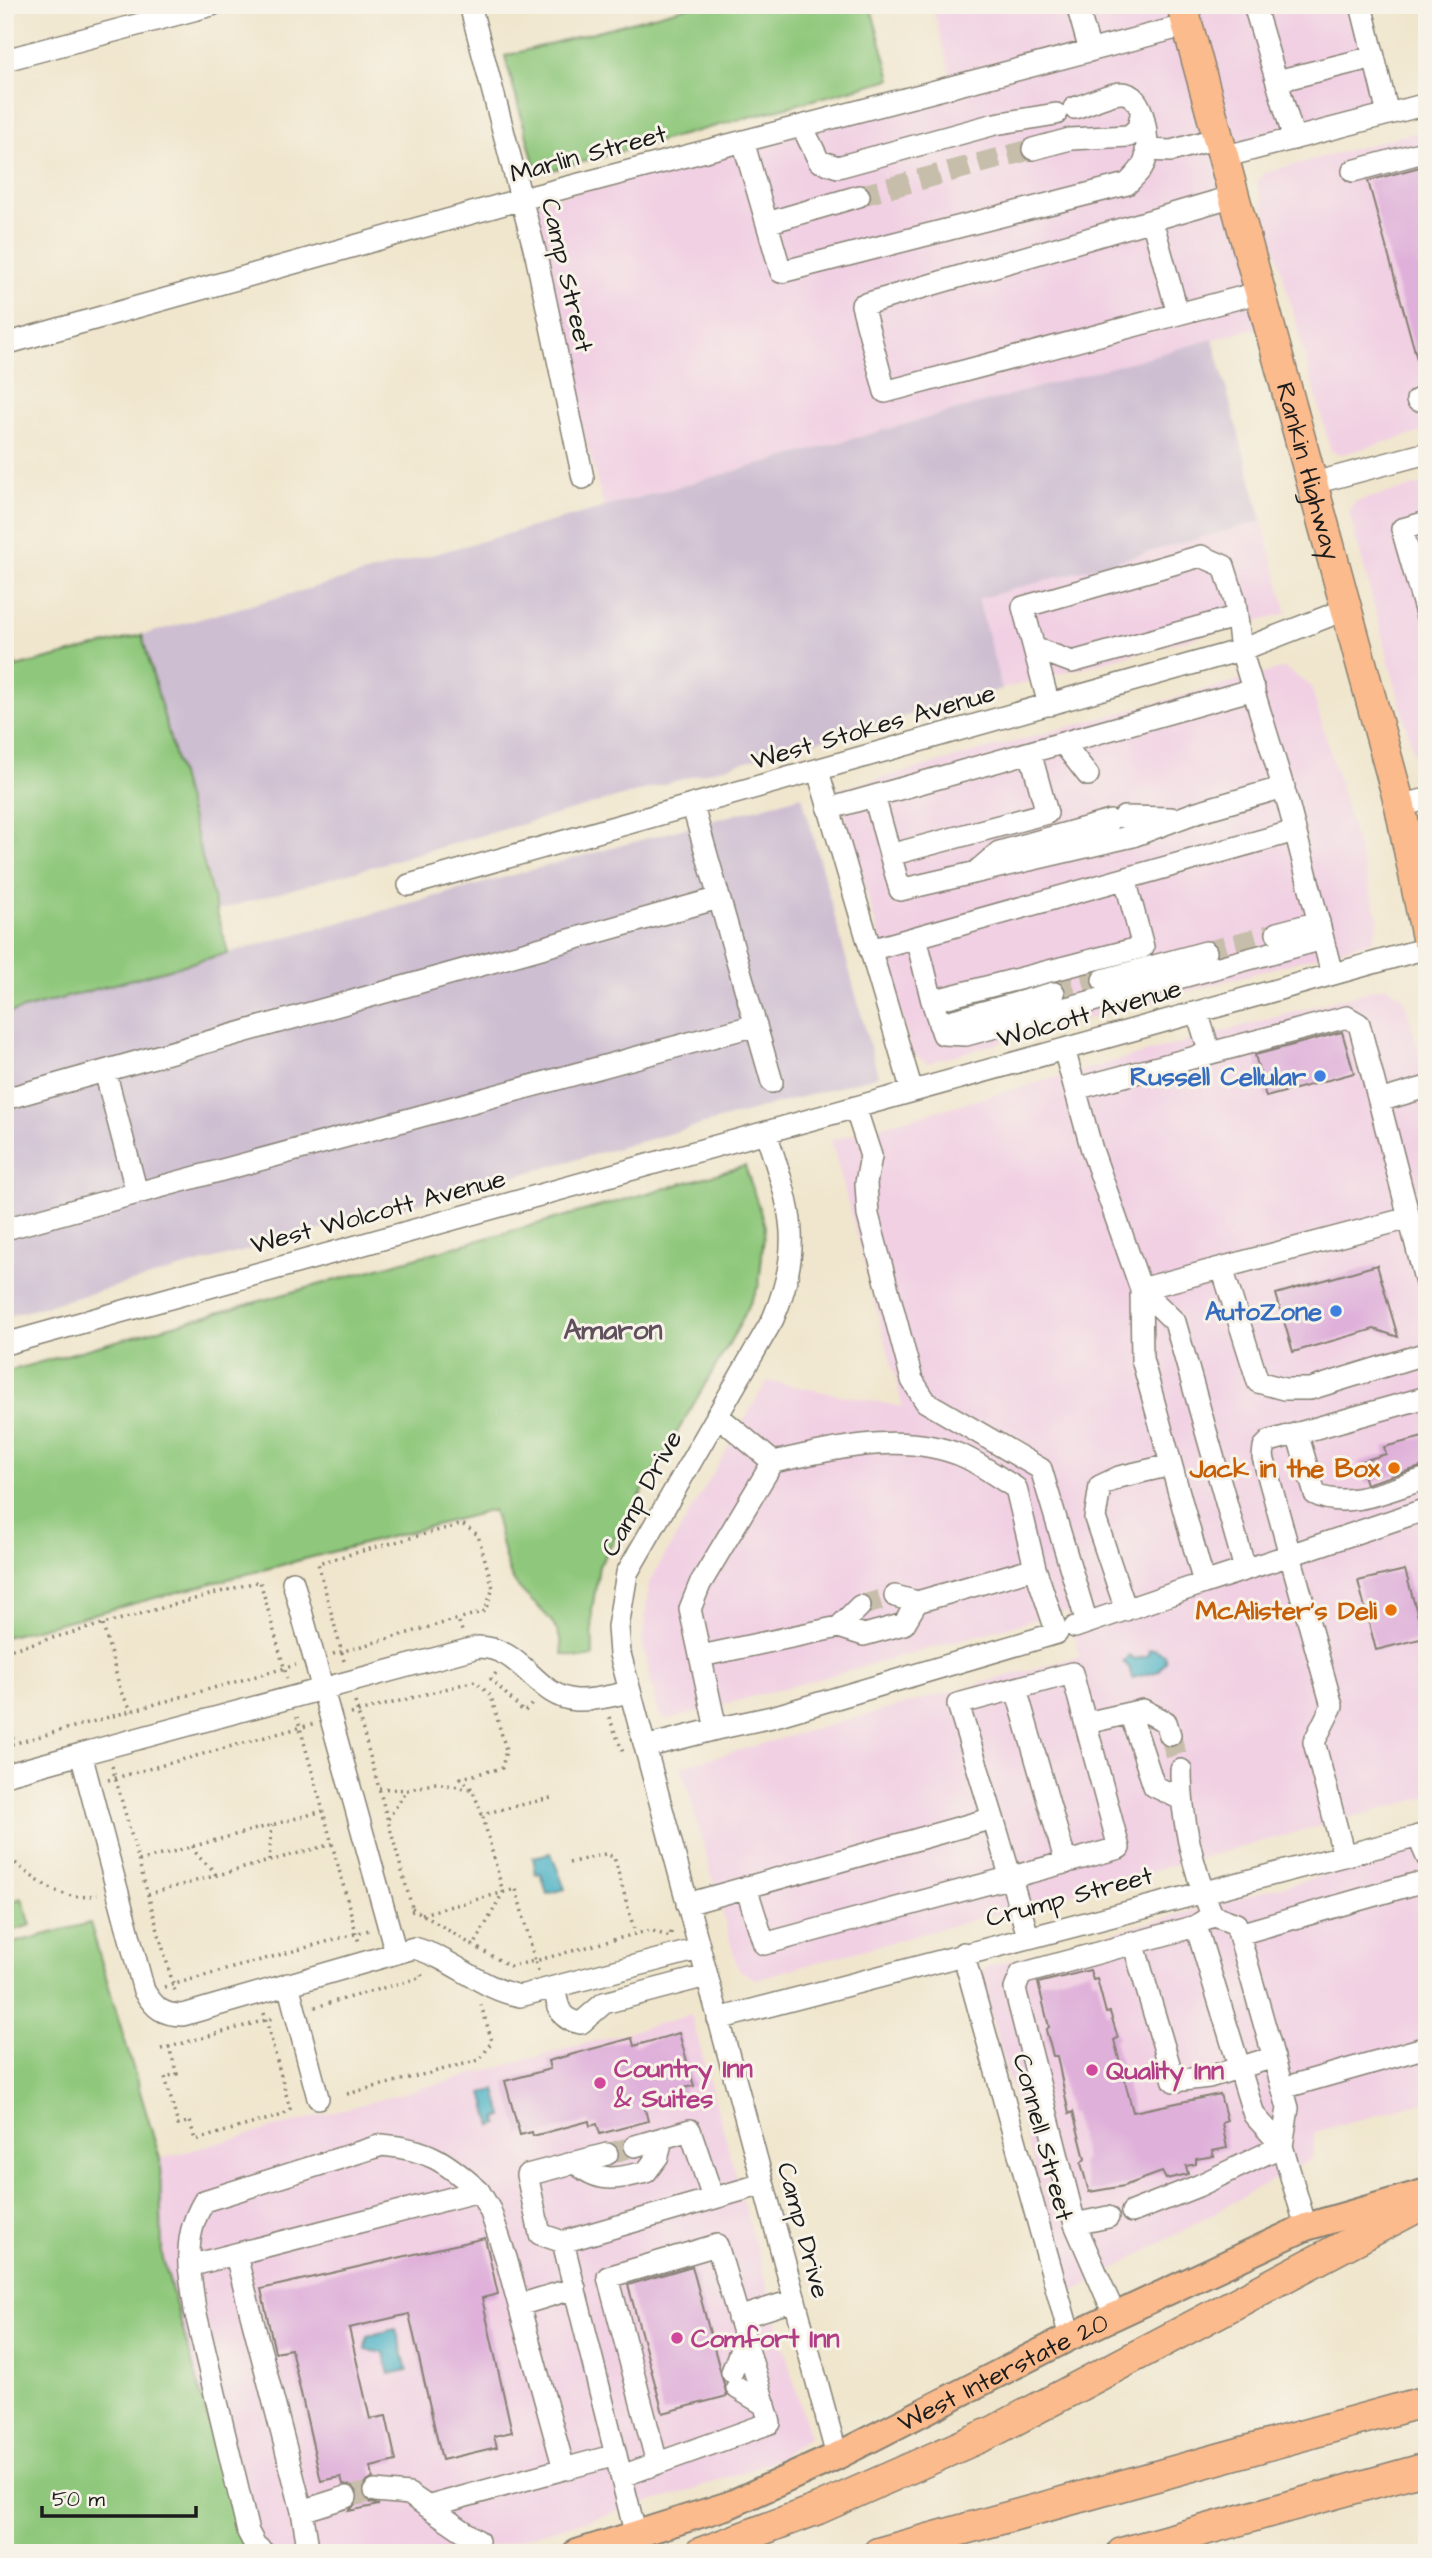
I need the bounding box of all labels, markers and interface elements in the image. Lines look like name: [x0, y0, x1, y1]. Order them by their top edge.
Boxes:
street label: Marlin Street: [506, 116, 671, 192]
street label: Camp Street: [532, 195, 602, 356]
street label: Rankin Highway: [1267, 378, 1349, 565]
street label: West Stokes Avenue: [747, 675, 1000, 779]
street label: Wolcott Avenue: [993, 970, 1186, 1057]
place label: Russell Cellular: [1130, 1059, 1307, 1095]
marker: Russell Cellular: [1312, 1068, 1328, 1084]
street label: West Wolcott Avenue: [247, 1161, 510, 1263]
place label: AutoZone: [1205, 1294, 1322, 1330]
marker: AutoZone: [1328, 1303, 1344, 1319]
district label: Amaron: [563, 1311, 663, 1350]
street label: Camp Drive: [592, 1424, 691, 1563]
place label: Jack in the Box: [1189, 1451, 1381, 1487]
marker: Jack in the Box: [1386, 1460, 1402, 1476]
place label: McAlister's Deli: [1196, 1593, 1377, 1629]
marker: McAlister's Deli: [1383, 1602, 1399, 1618]
street label: Crump Street: [982, 1857, 1157, 1937]
street label: Connell Street: [1003, 2050, 1083, 2225]
place label: Country Inn & Suites: [613, 2051, 753, 2117]
place label: Quality Inn: [1106, 2053, 1224, 2092]
marker: Quality Inn: [1084, 2062, 1100, 2078]
marker: Country Inn & Suites: [592, 2075, 608, 2091]
street label: Camp Drive: [768, 2158, 838, 2302]
street label: West Interstate 20: [892, 2305, 1114, 2441]
place label: Comfort Inn: [691, 2321, 840, 2357]
marker: Comfort Inn: [669, 2330, 685, 2346]
scale bar: [42, 2474, 196, 2518]
text: 50 m: [52, 2485, 106, 2514]

